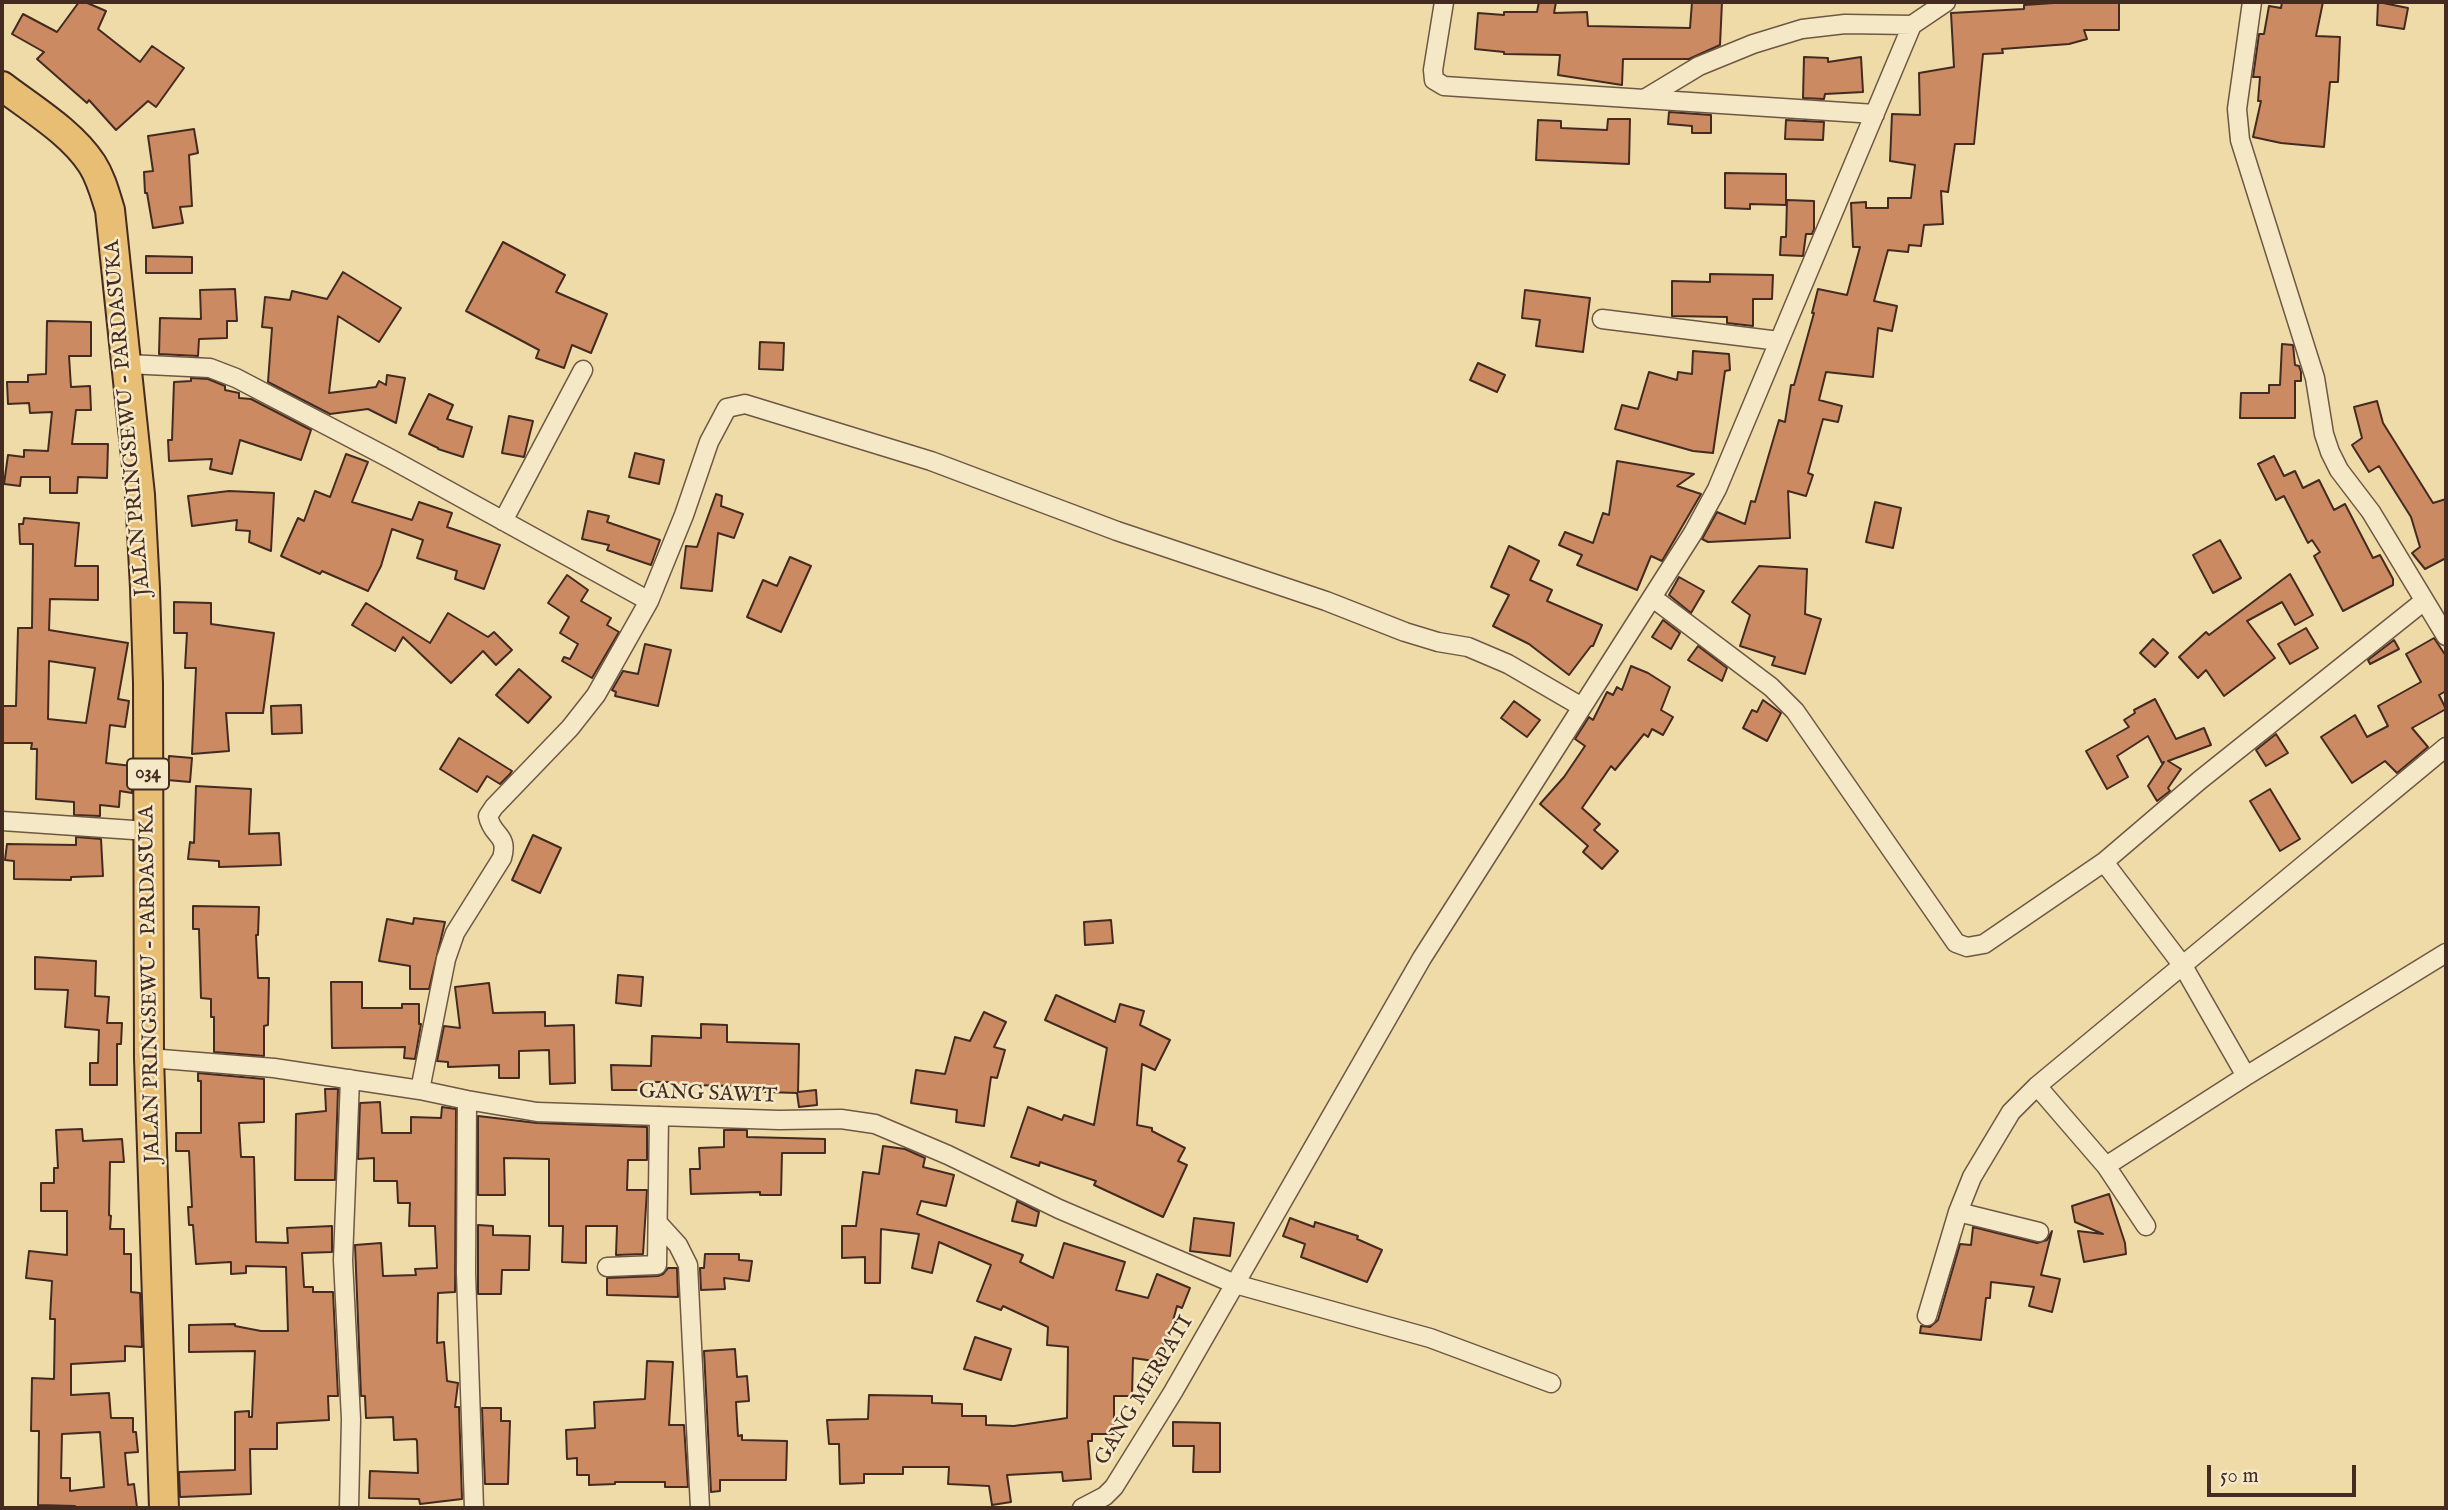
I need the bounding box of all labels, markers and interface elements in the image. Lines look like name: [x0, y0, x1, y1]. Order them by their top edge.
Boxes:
street label: JALAN PRINGSEWU - PARDASUKA: [101, 239, 157, 597]
road number: 034: [127, 758, 169, 790]
street label: JALAN PRINGSEWU - PARDASUKA: [135, 805, 167, 1163]
street label: GANG SAWIT: [638, 1080, 778, 1110]
street label: GANG MERPATI: [1091, 1312, 1199, 1470]
scale bar: [2210, 1450, 2359, 1494]
text: 50 m: [2220, 1463, 2259, 1490]

